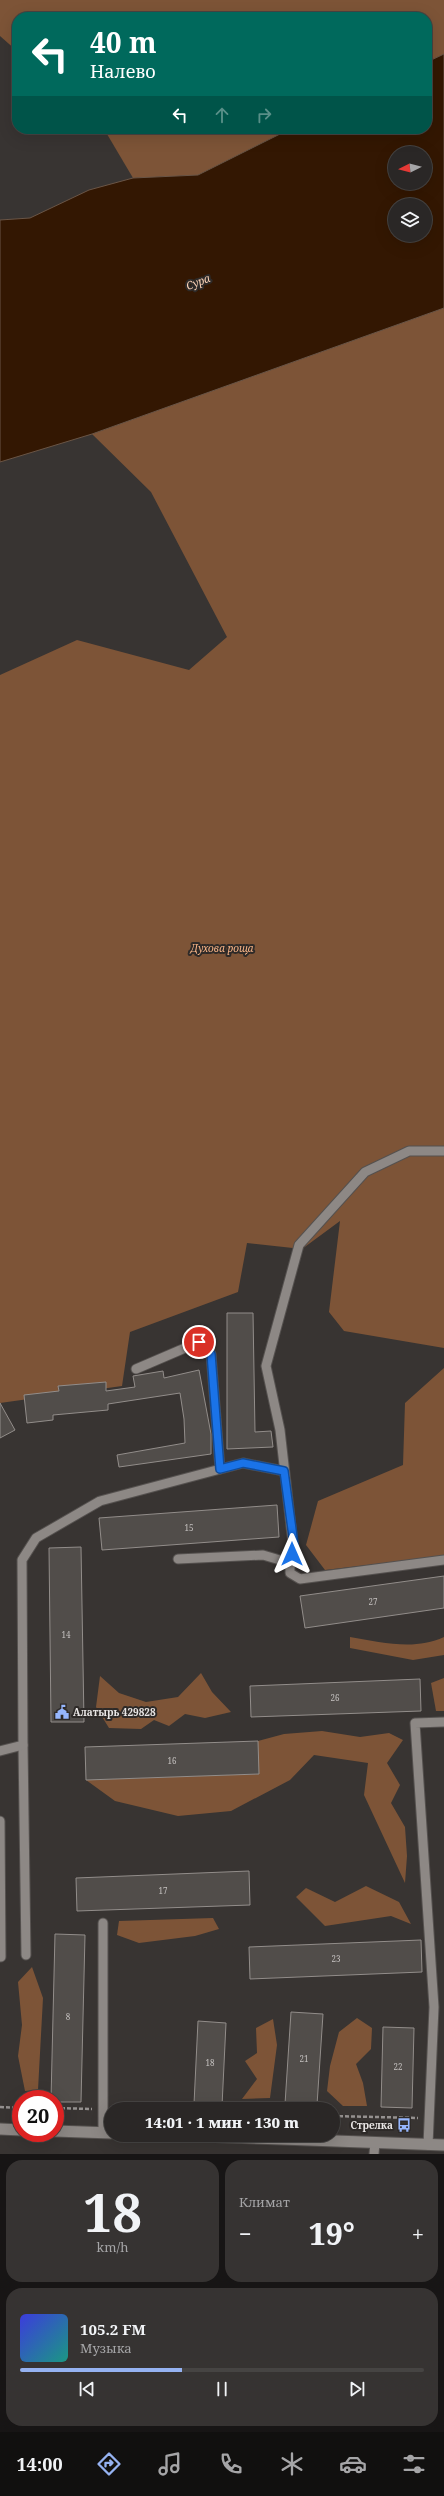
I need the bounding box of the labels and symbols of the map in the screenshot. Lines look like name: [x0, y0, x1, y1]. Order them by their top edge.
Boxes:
north arrow: [388, 146, 432, 190]
water label: Сура: [183, 270, 213, 293]
park label: Духова роща: [189, 941, 254, 955]
pin: [182, 1325, 216, 1359]
house number: 15: [185, 1522, 193, 1533]
position arrow: [271, 1533, 313, 1575]
house number: 27: [369, 1596, 378, 1607]
house number: 14: [62, 1629, 71, 1640]
house number: 26: [331, 1692, 340, 1703]
public building icon: Алатырь 429828: [54, 1704, 70, 1720]
place label: Алатырь 429828: [73, 1705, 156, 1719]
house number: 16: [168, 1755, 177, 1766]
house number: 17: [159, 1885, 168, 1896]
house number: 23: [332, 1953, 341, 1964]
house number: 8: [66, 2011, 71, 2022]
house number: 21: [300, 2053, 308, 2064]
house number: 18: [206, 2057, 215, 2068]
house number: 22: [394, 2061, 402, 2072]
speed limit sign: 20: [12, 2090, 64, 2142]
bus stop icon: Стрелка: [396, 2117, 412, 2133]
place label: Стрелка: [350, 2118, 393, 2132]

